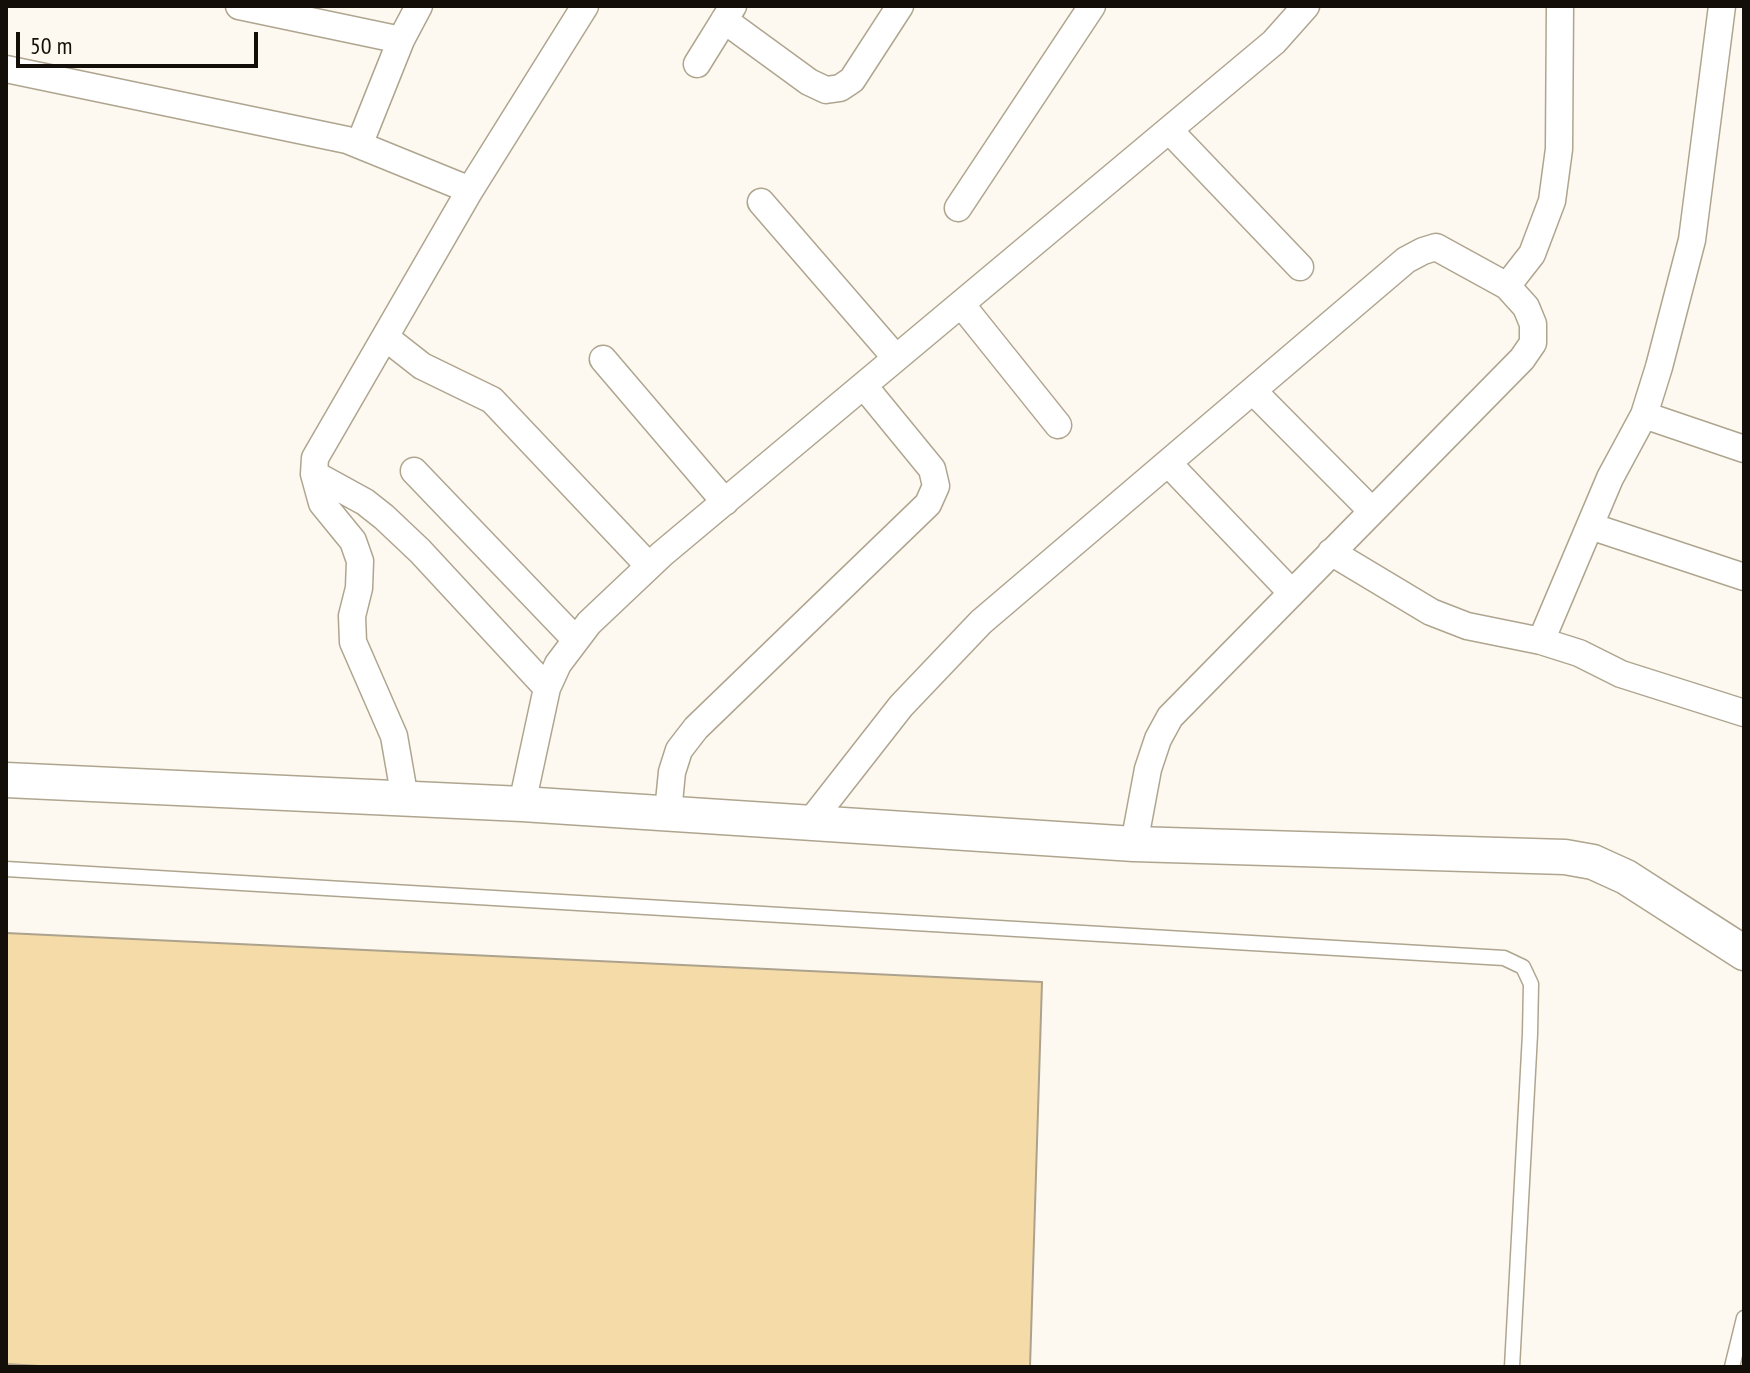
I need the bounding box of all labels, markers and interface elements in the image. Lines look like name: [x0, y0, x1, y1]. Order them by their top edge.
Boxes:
scale bar: [20, 16, 262, 66]
text: 50 m: [30, 30, 72, 61]

